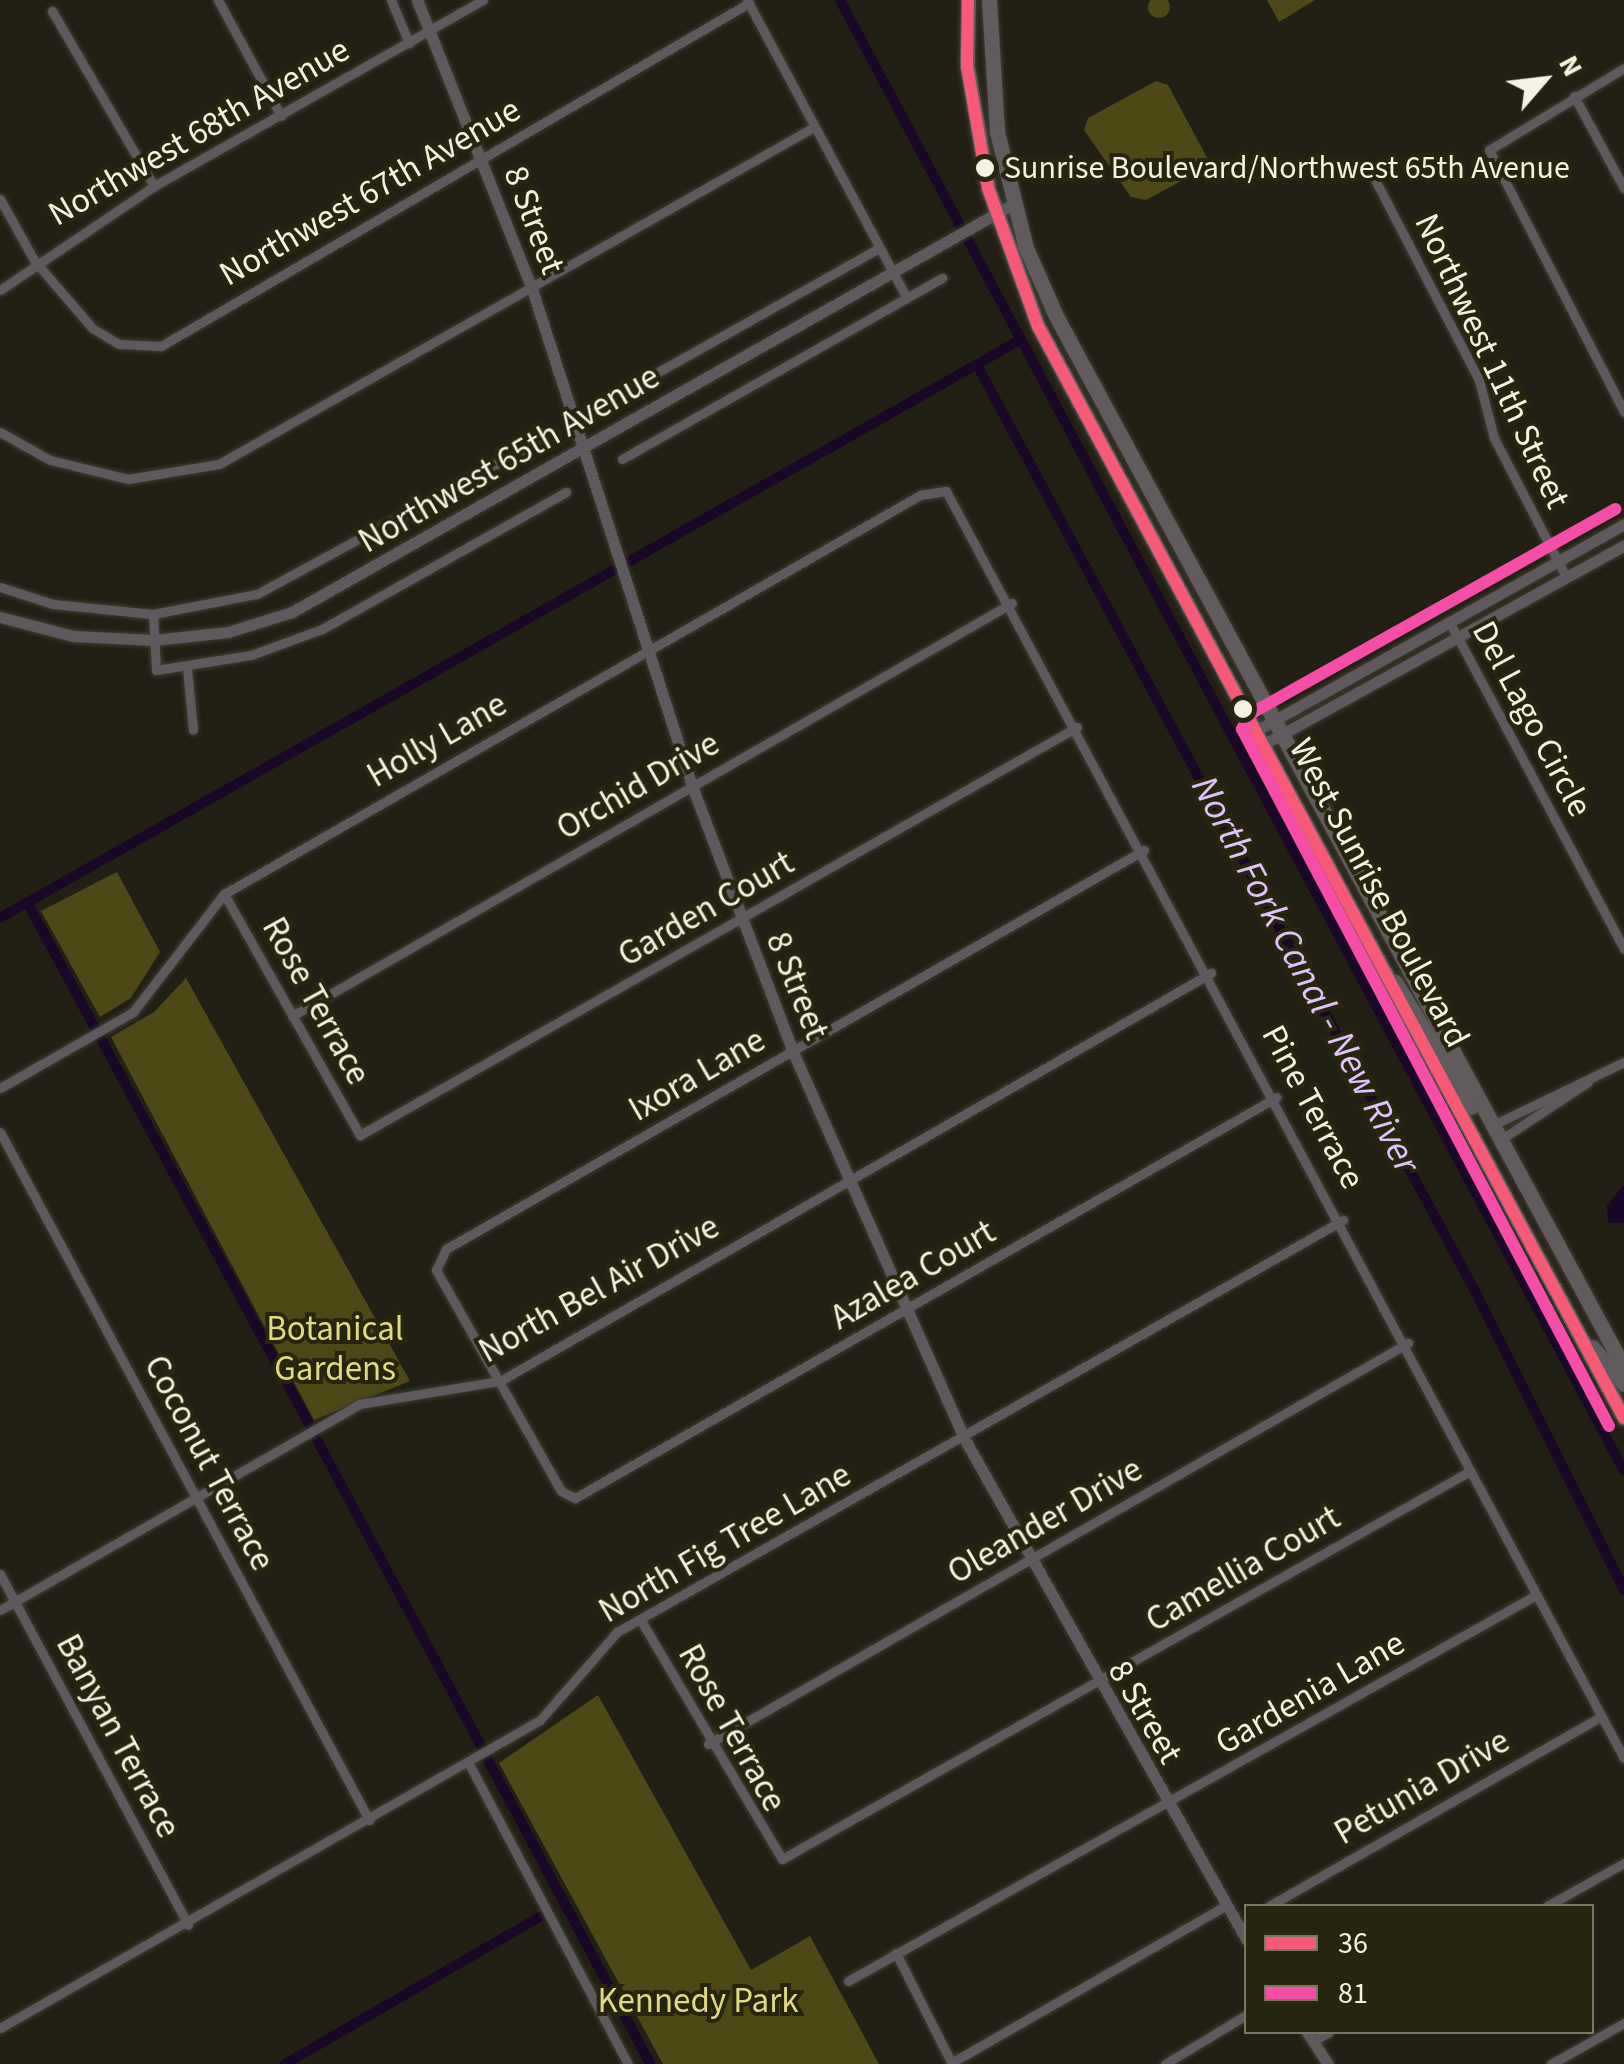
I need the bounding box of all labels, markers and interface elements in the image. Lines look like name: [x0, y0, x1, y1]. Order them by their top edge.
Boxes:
street label: Northwest 68th Avenue: [41, 29, 357, 235]
north arrow: [1494, 30, 1594, 130]
text: N: [1548, 48, 1593, 84]
street label: Northwest 67th Avenue: [212, 89, 528, 295]
place label: Sunrise Boulevard/Northwest 65th Avenue: [1004, 149, 1570, 187]
marker: Sunrise Boulevard/Northwest 65th Avenue: [975, 158, 995, 178]
street label: 8 Street: [494, 160, 574, 280]
street label: Northwest 11th Street: [1405, 207, 1579, 515]
street label: Northwest 65th Avenue: [351, 356, 667, 562]
street label: Del Lago Circle: [1463, 614, 1601, 824]
street label: Holly Lane: [360, 683, 514, 797]
unlabelled marker: [1233, 699, 1253, 719]
street label: Orchid Drive: [549, 723, 727, 849]
street label: West Sunrise Boulevard: [1280, 731, 1478, 1055]
water label: North Fork Canal - New River: [1181, 769, 1429, 1181]
street label: Garden Court: [611, 842, 801, 976]
street label: Rose Terrace: [253, 910, 379, 1092]
street label: 8 Street: [757, 926, 837, 1046]
street label: Pine Terrace: [1252, 1018, 1374, 1196]
street label: Ixora Lane: [621, 1019, 773, 1131]
street label: North Bel Air Drive: [472, 1206, 726, 1372]
street label: Azalea Court: [823, 1211, 1003, 1339]
park label: Botanical Gardens: [266, 1308, 404, 1390]
street label: Coconut Terrace: [135, 1348, 283, 1578]
street label: Oleander Drive: [940, 1448, 1150, 1594]
street label: North Fig Tree Lane: [592, 1454, 858, 1632]
street label: Camellia Court: [1139, 1497, 1347, 1641]
street label: Gardenia Lane: [1208, 1622, 1412, 1764]
street label: Banyan Terrace: [47, 1627, 189, 1845]
street label: Rose Terrace: [669, 1637, 795, 1819]
street label: 8 Street: [1099, 1653, 1191, 1771]
street label: Petunia Drive: [1327, 1720, 1517, 1854]
legend: [1244, 1904, 1594, 2034]
text: 36: [1338, 1922, 1368, 1965]
text: 81: [1338, 1972, 1368, 2015]
park label: Kennedy Park: [597, 1980, 799, 2022]

